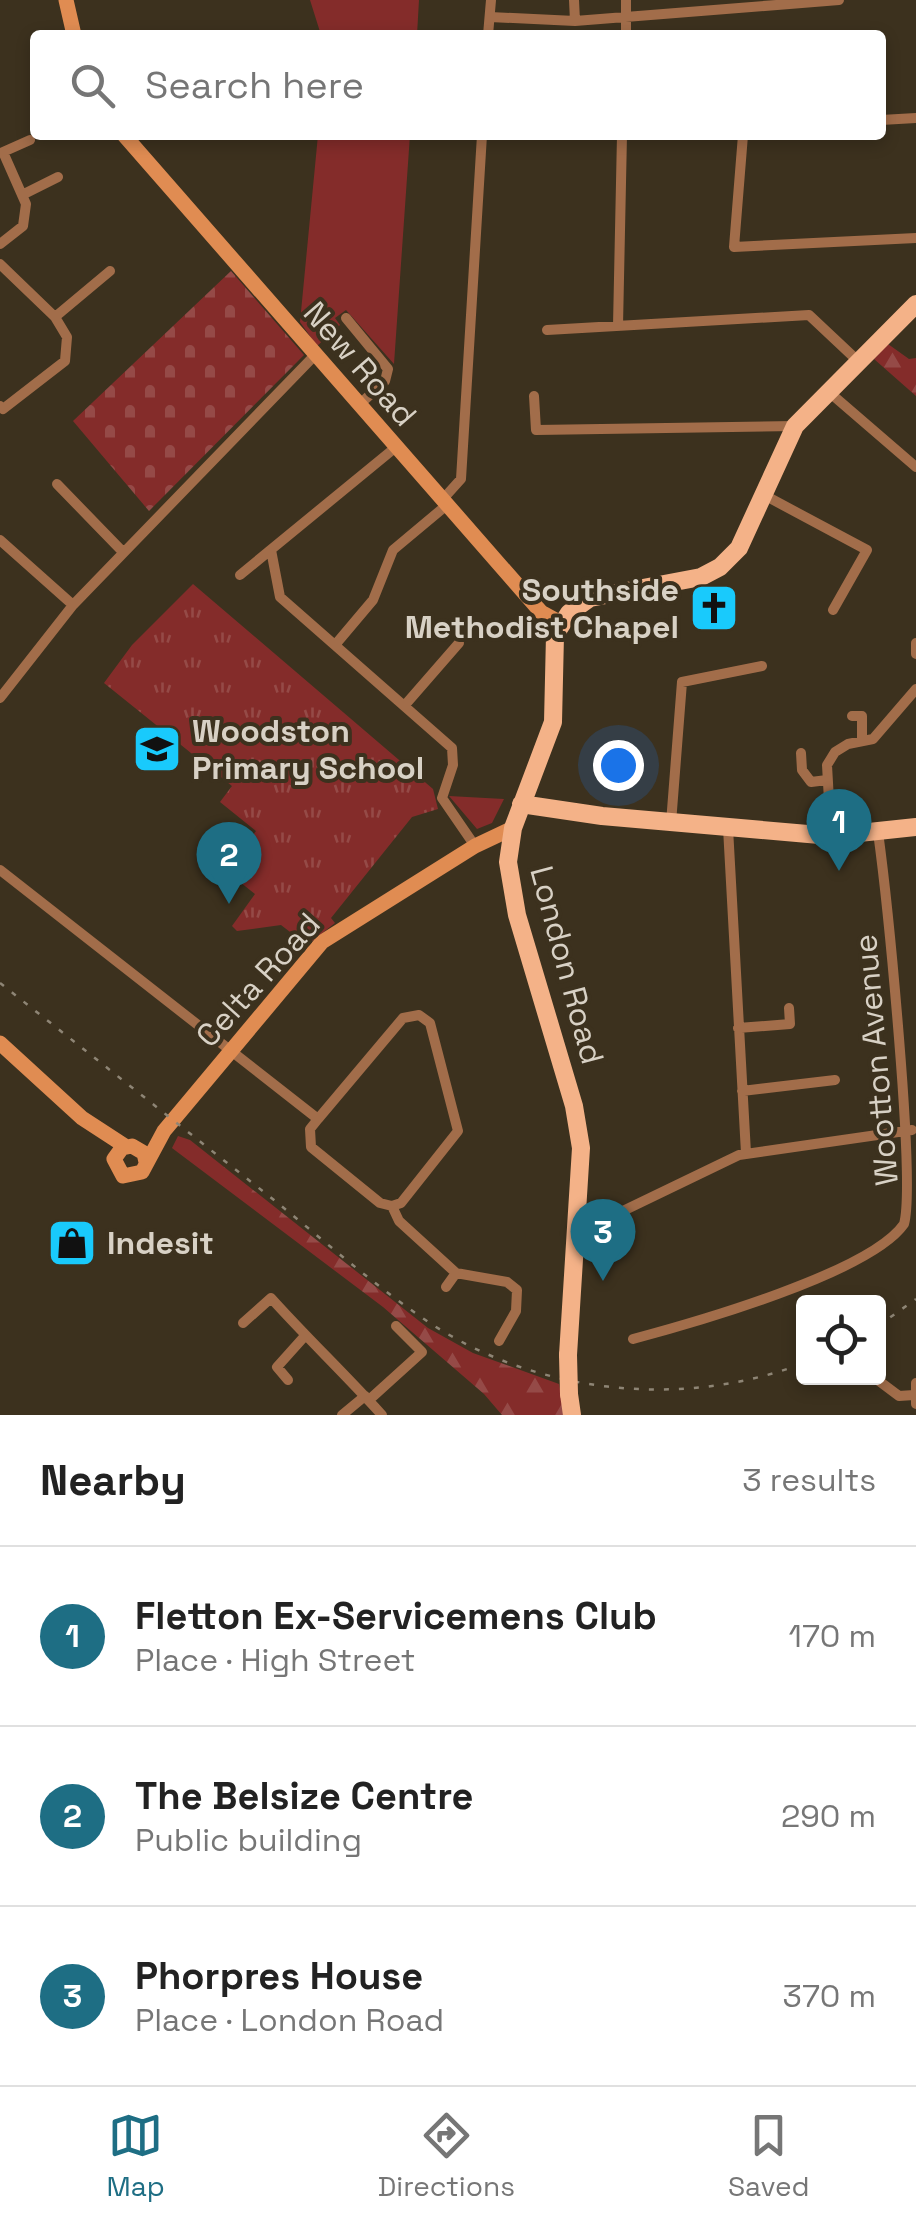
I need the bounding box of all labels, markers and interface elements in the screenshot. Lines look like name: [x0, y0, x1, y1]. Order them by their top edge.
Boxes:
search box: [30, 30, 886, 140]
icon: search: [65, 58, 120, 113]
text: Search here: [145, 61, 364, 109]
street label: New Road: [295, 293, 425, 435]
place label: Southside Methodist Chapel: [405, 570, 679, 647]
church icon: Southside Methodist Chapel: [688, 582, 740, 634]
place label: Woodston Primary School: [192, 711, 424, 788]
school or university icon: Woodston Primary School: [131, 723, 183, 775]
your location: [593, 740, 644, 791]
pin: 1: [806, 788, 872, 871]
pin: 2: [196, 822, 262, 904]
street label: London Road: [521, 862, 613, 1068]
street label: Celta Road: [187, 905, 329, 1055]
street label: Wootton Avenue: [845, 933, 907, 1187]
pin: 3: [570, 1198, 636, 1281]
shop icon: Indesit: [46, 1217, 98, 1269]
place label: Indesit: [107, 1223, 214, 1263]
map controls: [796, 1295, 886, 1385]
button: locate: [796, 1295, 886, 1385]
text: Nearby: [40, 1454, 186, 1507]
text: 3 results: [742, 1460, 876, 1500]
text: Fletton Ex-Servicemens Club: [135, 1592, 657, 1640]
text: 1: [65, 1616, 80, 1656]
text: 170 m: [789, 1616, 876, 1656]
text: Place · High Street: [135, 1640, 416, 1680]
text: The Belsize Centre: [135, 1772, 473, 1820]
text: 2: [63, 1796, 82, 1836]
text: 290 m: [781, 1796, 876, 1836]
text: Public building: [135, 1820, 362, 1860]
text: Phorpres House: [135, 1952, 423, 2000]
text: 3: [63, 1976, 82, 2016]
text: 370 m: [783, 1976, 876, 2016]
text: Place · London Road: [135, 2000, 444, 2040]
tab: Map: [106, 2108, 165, 2204]
tab: Directions: [378, 2108, 515, 2204]
tab: Saved: [728, 2108, 810, 2204]

